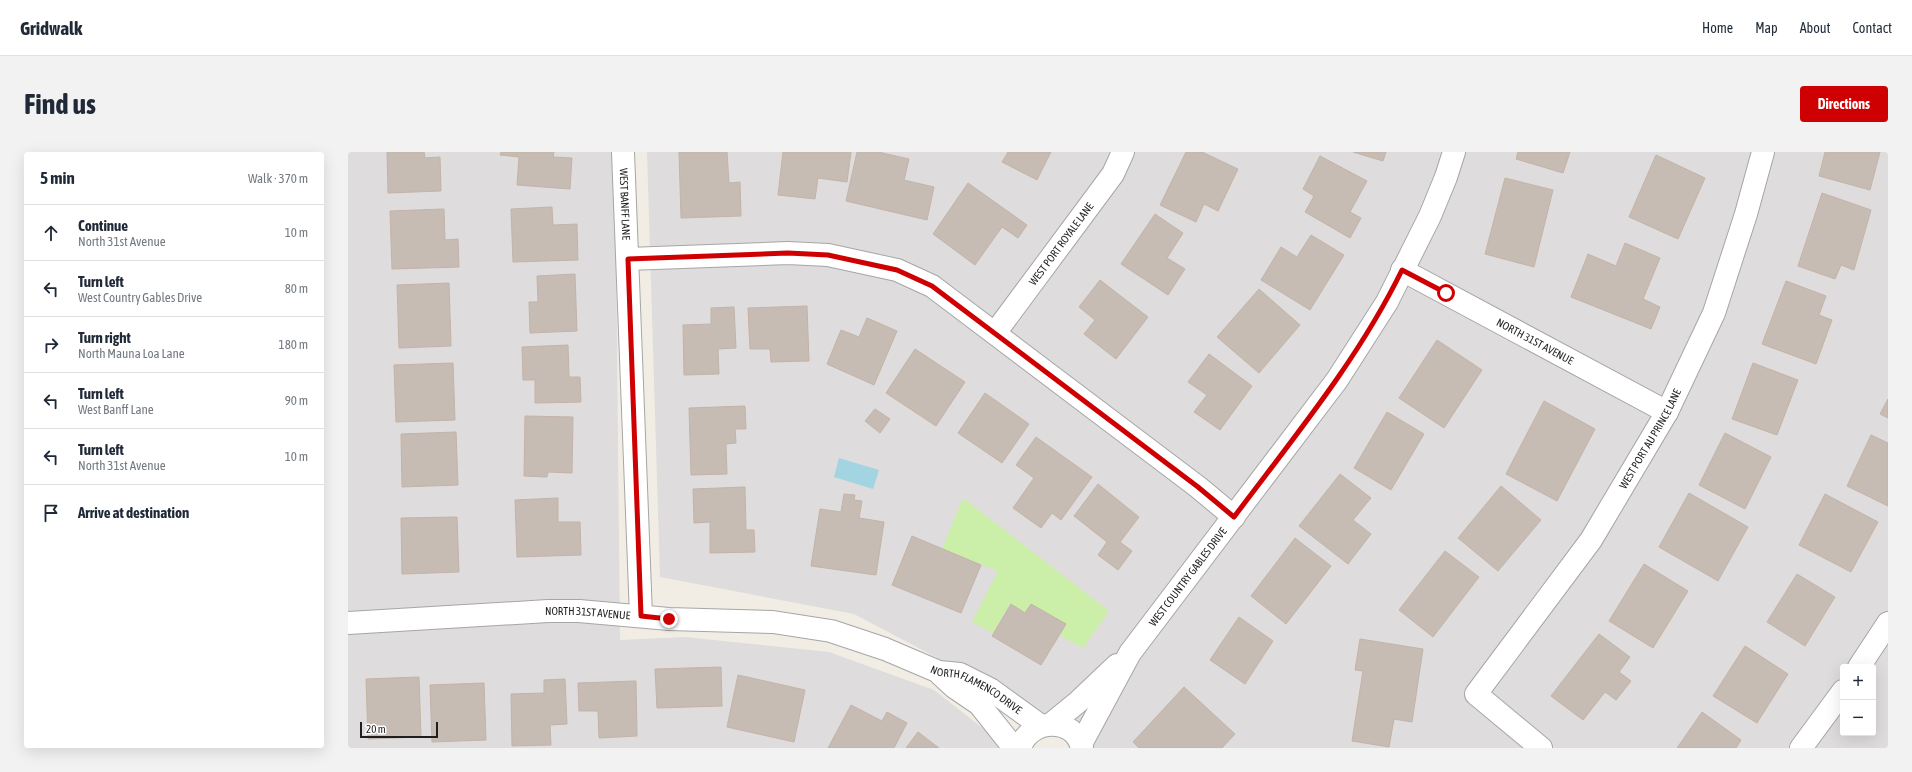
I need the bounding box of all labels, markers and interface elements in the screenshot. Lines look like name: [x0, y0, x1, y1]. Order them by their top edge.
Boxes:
text: Gridwalk: [20, 17, 82, 39]
text: Home: [1702, 20, 1733, 36]
text: Map: [1755, 20, 1778, 36]
text: About: [1800, 20, 1831, 36]
text: Contact: [1853, 20, 1892, 36]
button: Directions: [1800, 86, 1888, 122]
text: Find us: [24, 88, 96, 120]
text: 5 min: [40, 168, 75, 188]
street label: WEST BANFF LANE: [618, 168, 632, 240]
text: Walk · 370 m: [248, 171, 308, 186]
street label: WEST PORT ROYALE LANE: [1027, 200, 1096, 288]
text: Continue: [78, 217, 128, 234]
icon: ahead: [40, 222, 62, 244]
text: 10 m: [285, 225, 308, 240]
text: North 31st Avenue: [78, 234, 166, 249]
text: Turn left: [78, 273, 124, 290]
icon: left: [40, 278, 62, 300]
text: 80 m: [285, 281, 308, 296]
route start: [1437, 284, 1455, 302]
text: West Country Gables Drive: [78, 290, 202, 305]
street label: NORTH 31ST AVENUE: [1495, 316, 1576, 367]
text: Turn right: [78, 329, 131, 346]
icon: right: [40, 334, 62, 356]
text: 180 m: [279, 337, 308, 352]
text: North Mauna Loa Lane: [78, 346, 185, 361]
text: Turn left: [78, 385, 124, 402]
street label: WEST PORT AU PRINCE LANE: [1617, 387, 1683, 491]
icon: left: [40, 390, 62, 412]
text: 90 m: [285, 393, 308, 408]
text: West Banff Lane: [78, 402, 154, 417]
text: Turn left: [78, 441, 124, 458]
icon: left: [40, 446, 62, 468]
text: 10 m: [285, 449, 308, 464]
text: North 31st Avenue: [78, 458, 166, 473]
icon: arrive: [40, 502, 62, 524]
text: Arrive at destination: [78, 504, 189, 521]
street label: WEST COUNTRY GABLES DRIVE: [1147, 525, 1229, 628]
street label: NORTH 31ST AVENUE: [545, 605, 631, 622]
route end: [660, 610, 678, 628]
street label: NORTH FLAMENCO DRIVE: [929, 663, 1024, 716]
map controls: [1840, 664, 1876, 736]
button: +: [1840, 664, 1876, 700]
button: −: [1840, 700, 1876, 736]
scale bar: [360, 720, 438, 739]
text: 20 m: [366, 723, 386, 735]

